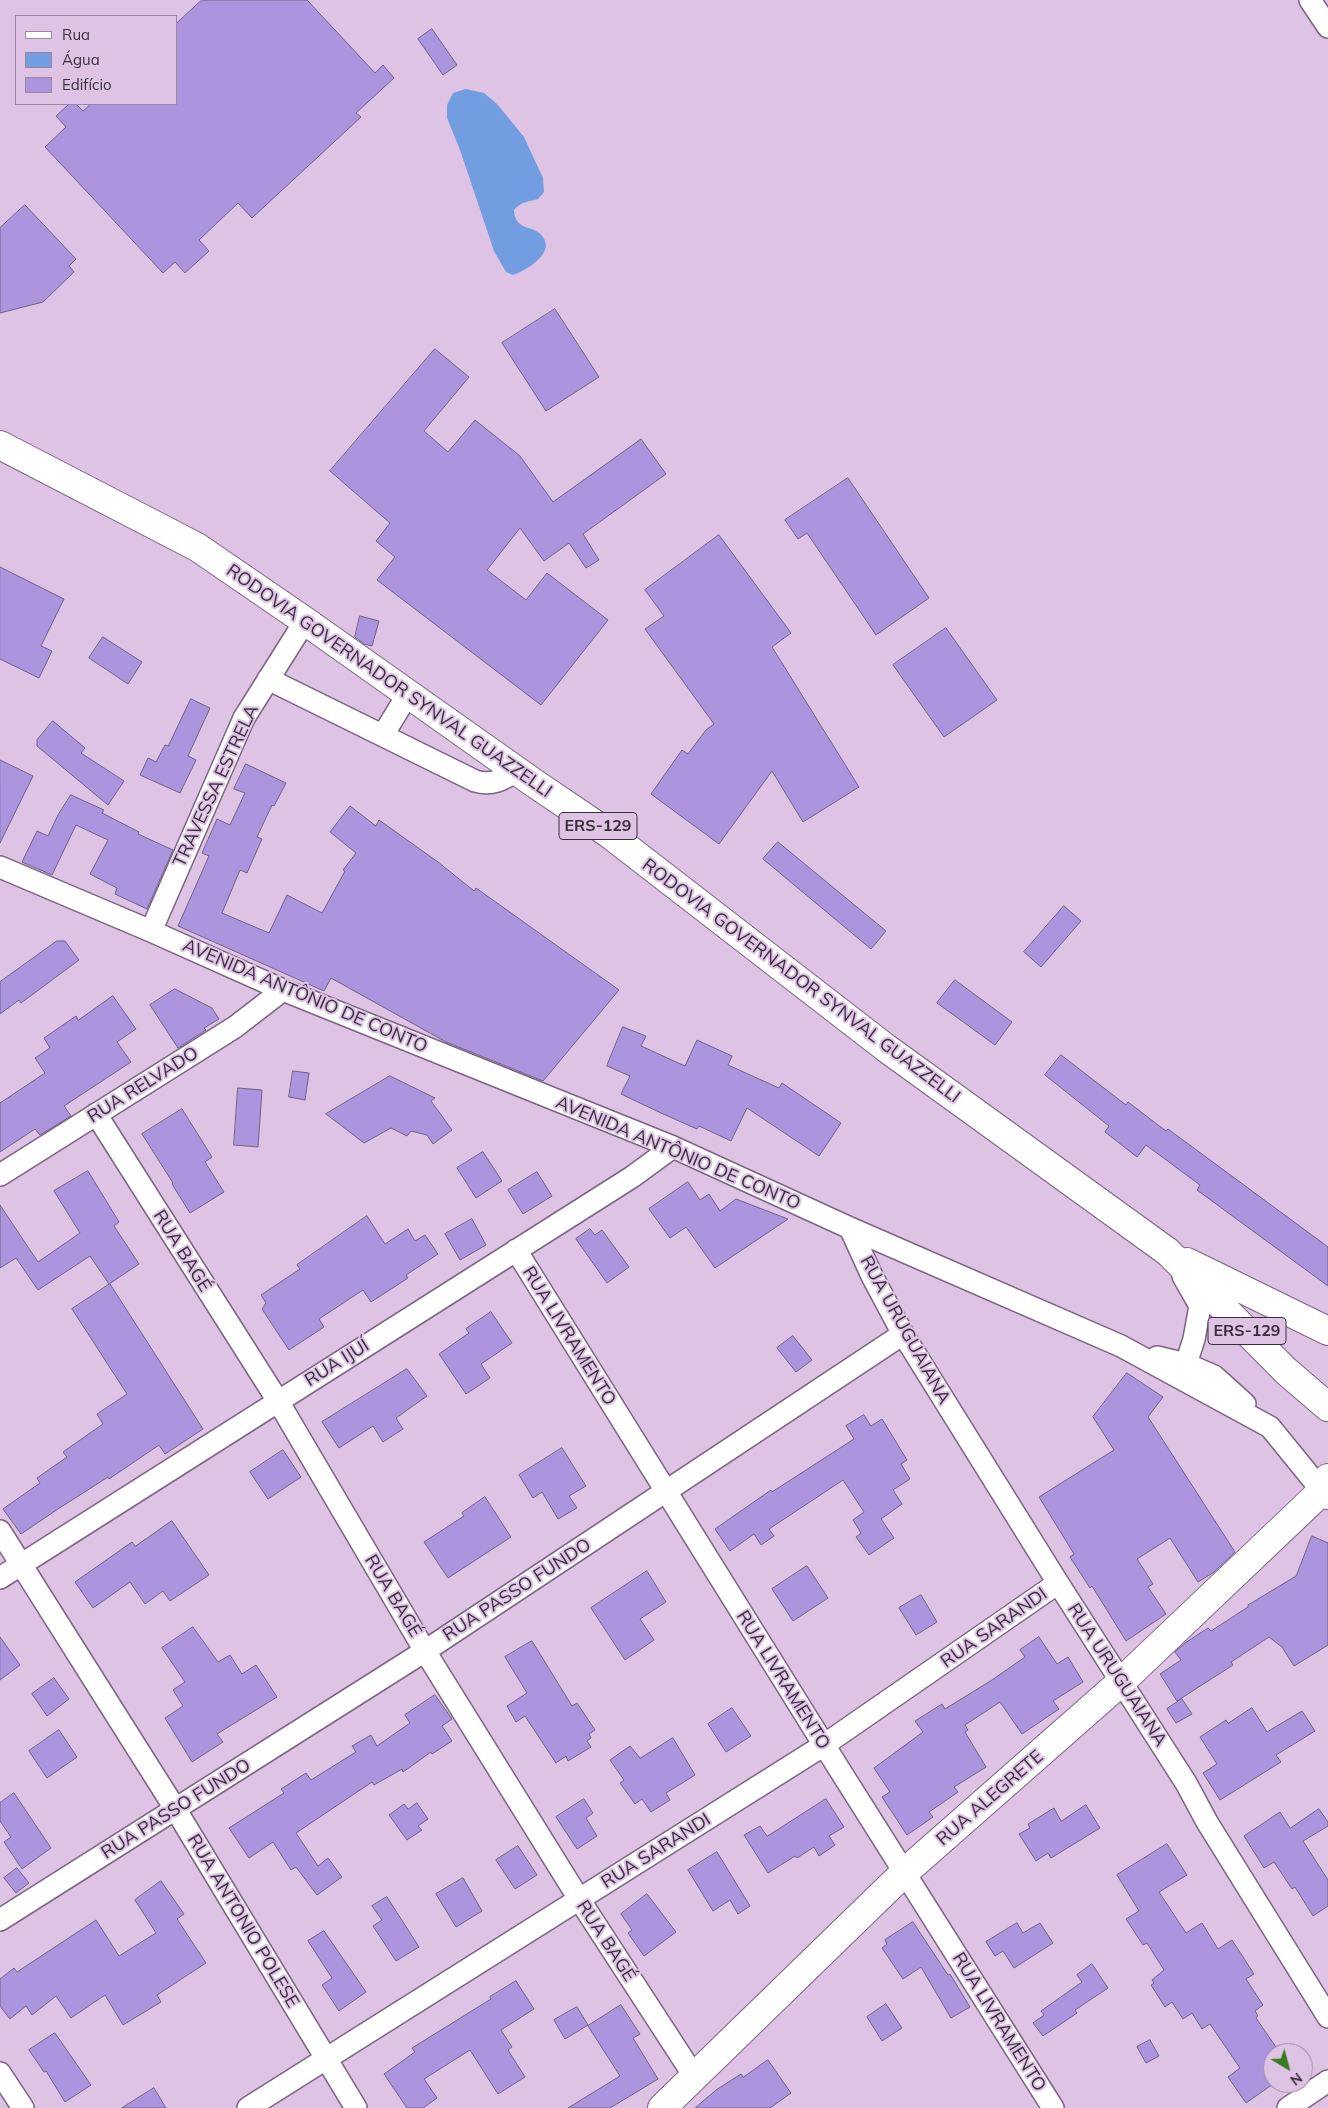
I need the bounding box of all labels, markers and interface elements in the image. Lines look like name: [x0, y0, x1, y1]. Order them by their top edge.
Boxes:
legend: [15, 15, 178, 105]
text: Rua: [62, 25, 90, 44]
text: Água: [62, 50, 100, 69]
text: Edifício: [62, 75, 112, 94]
street label: RODOVIA GOVERNADOR SYNVAL GUAZZELLI: [222, 560, 556, 802]
street label: TRAVESSA ESTRELA: [169, 701, 263, 871]
road number: ERS-129: [559, 812, 637, 839]
street label: RODOVIA GOVERNADOR SYNVAL GUAZZELLI: [638, 854, 964, 1108]
street label: AVENIDA ANTÔNIO DE CONTO: [179, 934, 431, 1058]
street label: RUA RELVADO: [84, 1042, 202, 1128]
street label: AVENIDA ANTÔNIO DE CONTO: [552, 1091, 804, 1215]
street label: RUA BAGÉ: [148, 1206, 216, 1296]
street label: RUA URUGUAIANA: [855, 1252, 955, 1408]
street label: RUA LIVRAMENTO: [518, 1263, 620, 1409]
road number: ERS-129: [1208, 1318, 1286, 1344]
street label: RUA IJUÍ: [301, 1335, 373, 1391]
street label: RUA PASSO FUNDO: [439, 1534, 595, 1646]
street label: RUA BAGÉ: [360, 1551, 426, 1641]
street label: RUA SARANDI: [937, 1583, 1051, 1673]
street label: RUA URUGUAIANA: [1063, 1599, 1171, 1751]
street label: RUA LIVRAMENTO: [732, 1607, 834, 1753]
street label: RUA ALEGRETE: [932, 1746, 1048, 1850]
street label: RUA PASSO FUNDO: [97, 1754, 255, 1864]
street label: RUA SARANDI: [597, 1809, 715, 1893]
street label: RUA ANTONIO POLESE: [183, 1830, 303, 2012]
street label: RUA BAGÉ: [572, 1896, 640, 1986]
street label: RUA LIVRAMENTO: [948, 1949, 1050, 2095]
north arrow: [1263, 2043, 1313, 2093]
text: N: [1287, 2069, 1306, 2090]

